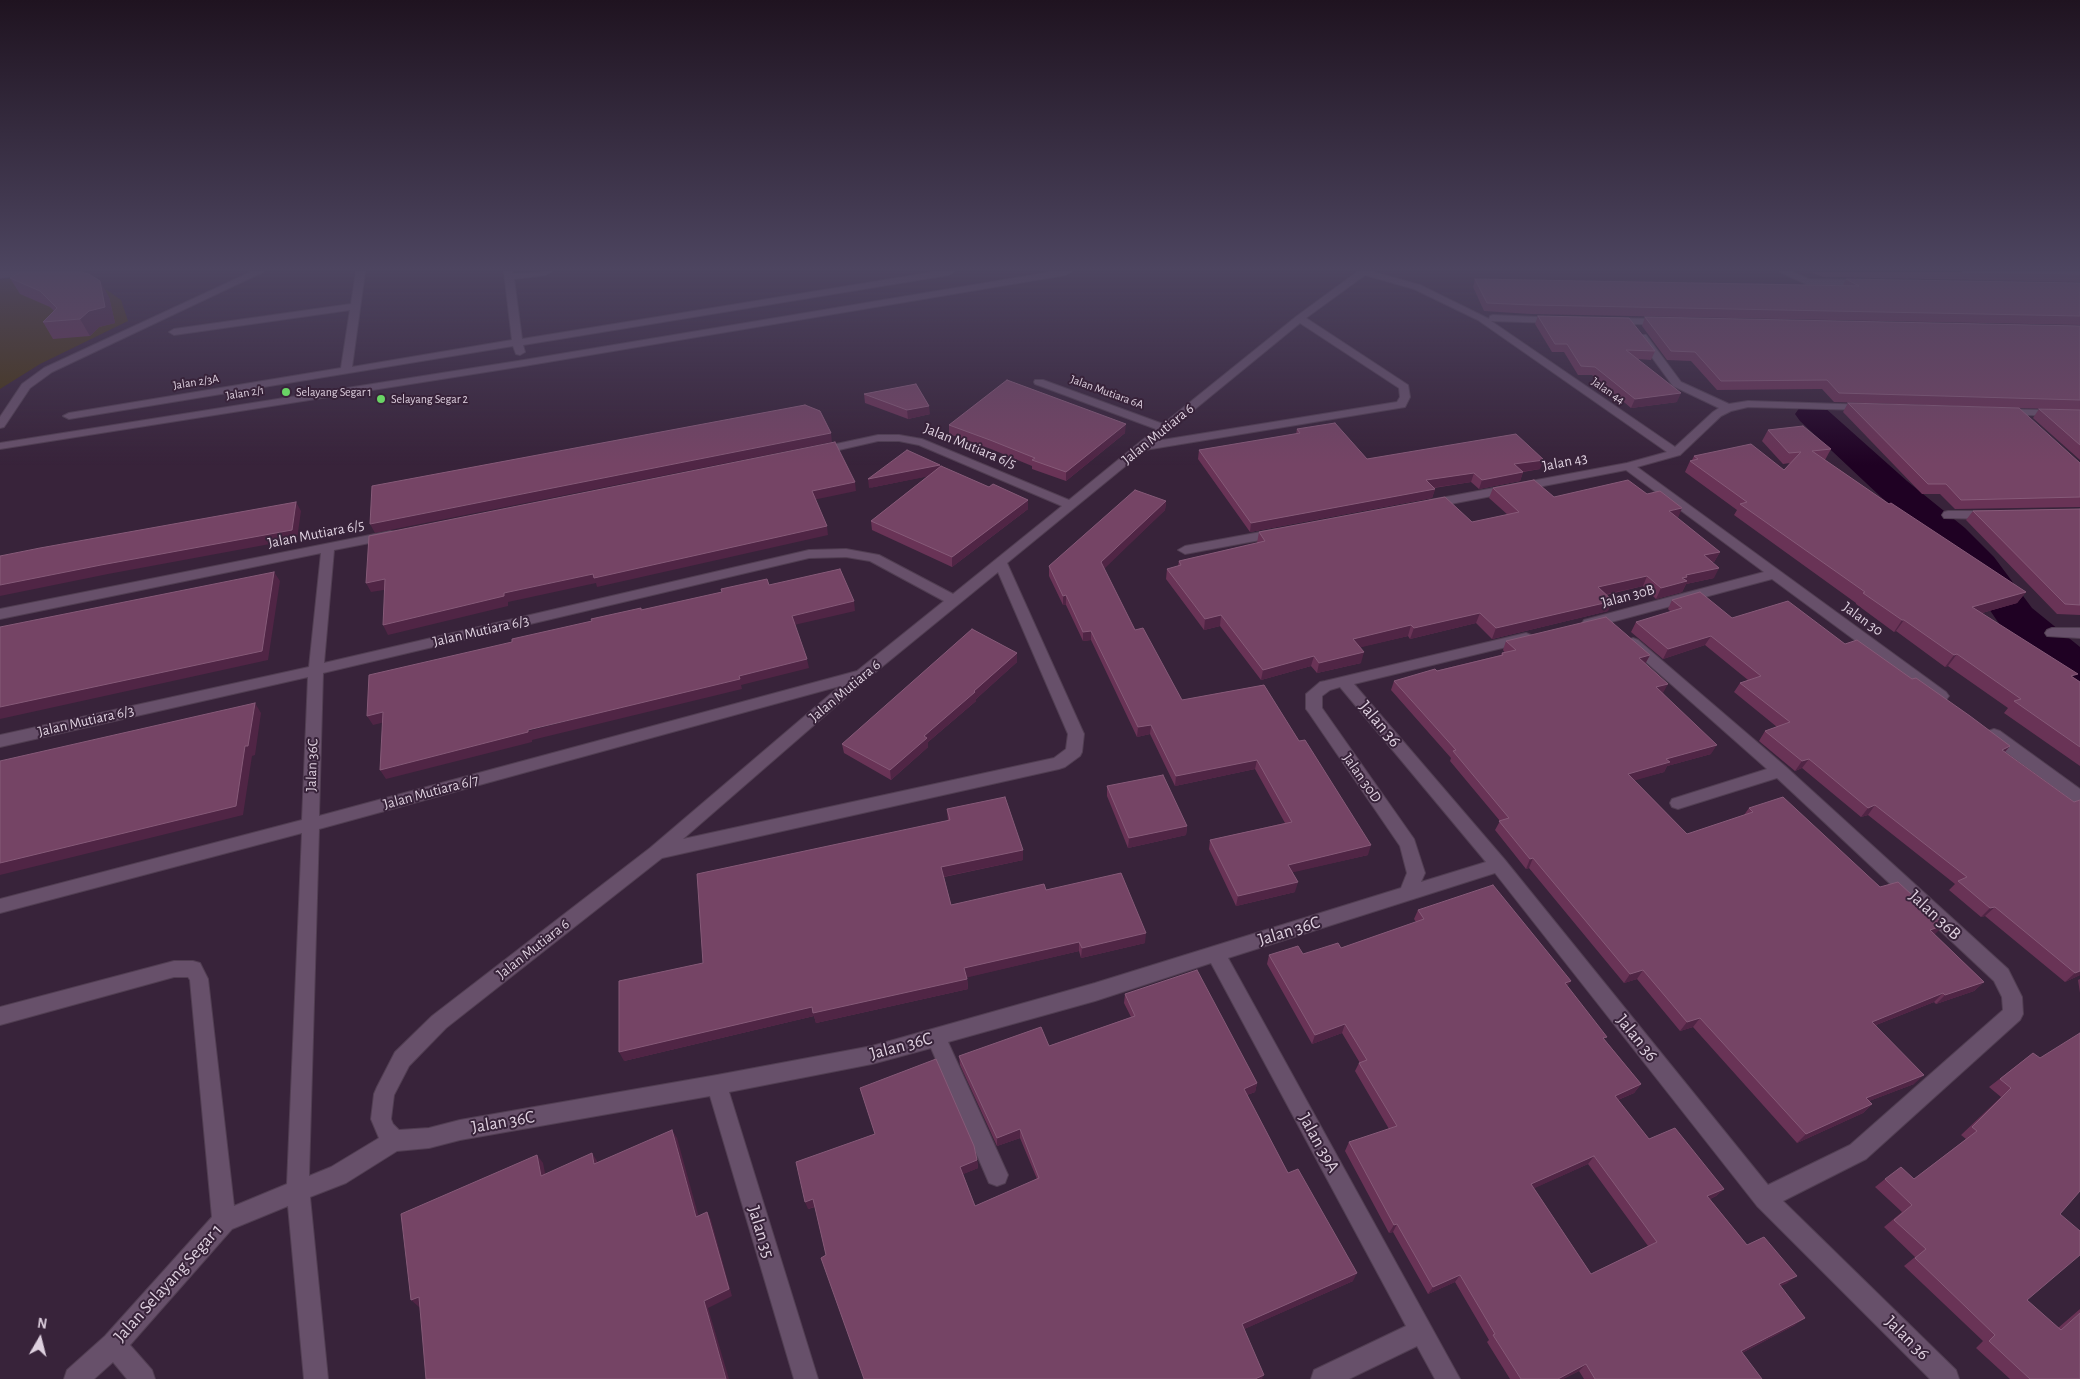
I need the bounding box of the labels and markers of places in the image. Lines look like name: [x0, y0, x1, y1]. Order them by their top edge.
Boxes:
place label: Selayang Segar 1: [296, 385, 372, 399]
marker: Selayang Segar 1: [280, 386, 292, 398]
place label: Selayang Segar 2: [391, 392, 468, 406]
marker: Selayang Segar 2: [375, 393, 387, 405]

